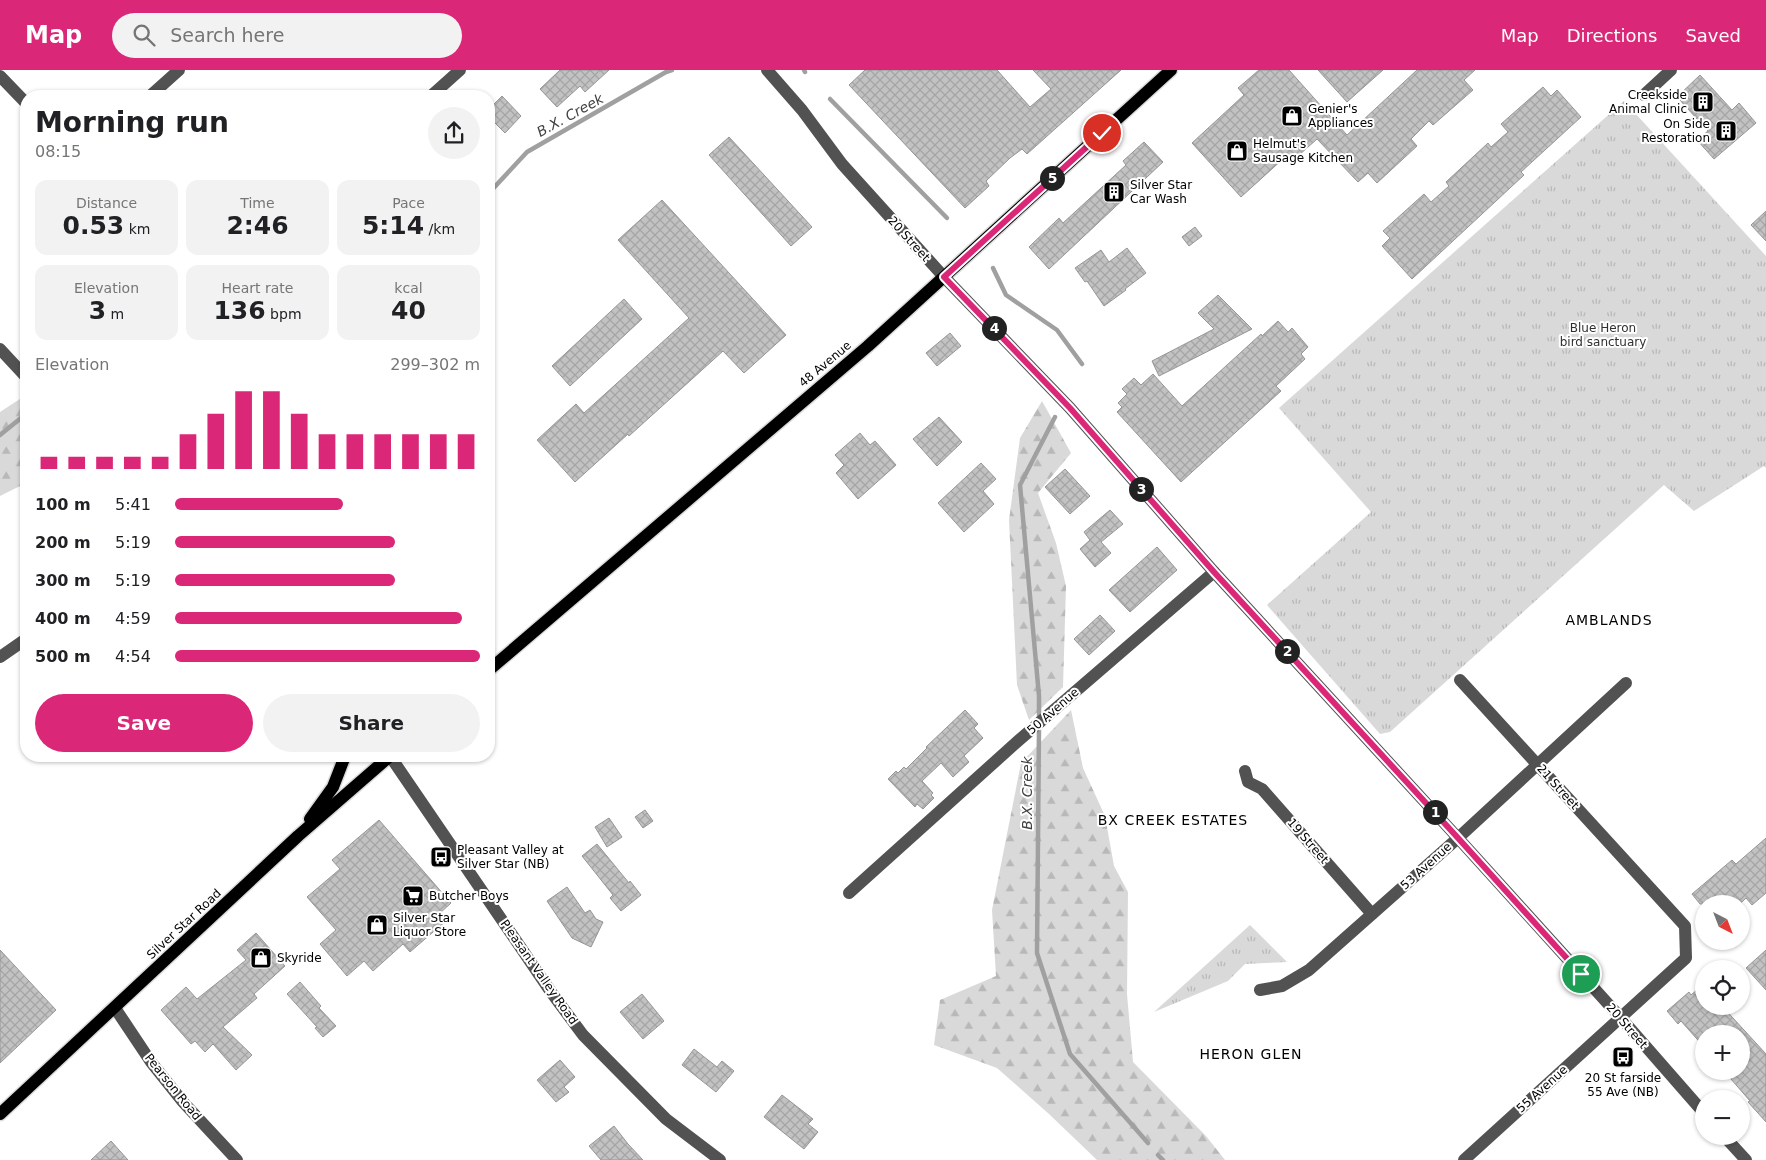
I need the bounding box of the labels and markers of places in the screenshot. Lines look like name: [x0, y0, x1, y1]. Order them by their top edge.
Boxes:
place label: Creekside Animal Clinic: [1609, 88, 1687, 116]
building icon: Creekside Animal Clinic: [1691, 90, 1715, 114]
place label: Genier's Appliances: [1308, 102, 1373, 130]
shop icon: Genier's Appliances: [1280, 104, 1304, 128]
pin: [1081, 112, 1123, 154]
place label: On Side Restoration: [1641, 117, 1710, 145]
building icon: On Side Restoration: [1714, 119, 1738, 143]
place label: Helmut's Sausage Kitchen: [1253, 137, 1353, 165]
shop icon: Helmut's Sausage Kitchen: [1225, 139, 1249, 163]
pin: 5: [1040, 166, 1064, 190]
place label: Silver Star Car Wash: [1130, 178, 1192, 206]
building icon: Silver Star Car Wash: [1102, 180, 1126, 204]
pin: 4: [982, 316, 1006, 340]
pin: 3: [1128, 476, 1154, 502]
pin: 2: [1274, 638, 1300, 664]
pin: 1: [1422, 800, 1448, 824]
place label: Pleasant Valley at Silver Star (NB): [457, 843, 564, 871]
bus stop icon: Pleasant Valley at Silver Star (NB): [429, 845, 453, 869]
supermarket icon: Butcher Boys: [401, 884, 425, 908]
place label: Butcher Boys: [429, 889, 509, 903]
place label: Silver Star Liquor Store: [393, 911, 466, 939]
shop icon: Silver Star Liquor Store: [365, 913, 389, 937]
shop icon: Skyride: [249, 946, 273, 970]
place label: Skyride: [277, 951, 322, 965]
pin: [1560, 953, 1602, 995]
bus stop icon: 20 St farside 55 Ave (NB): [1611, 1045, 1635, 1069]
place label: 20 St farside 55 Ave (NB): [1585, 1071, 1661, 1099]

